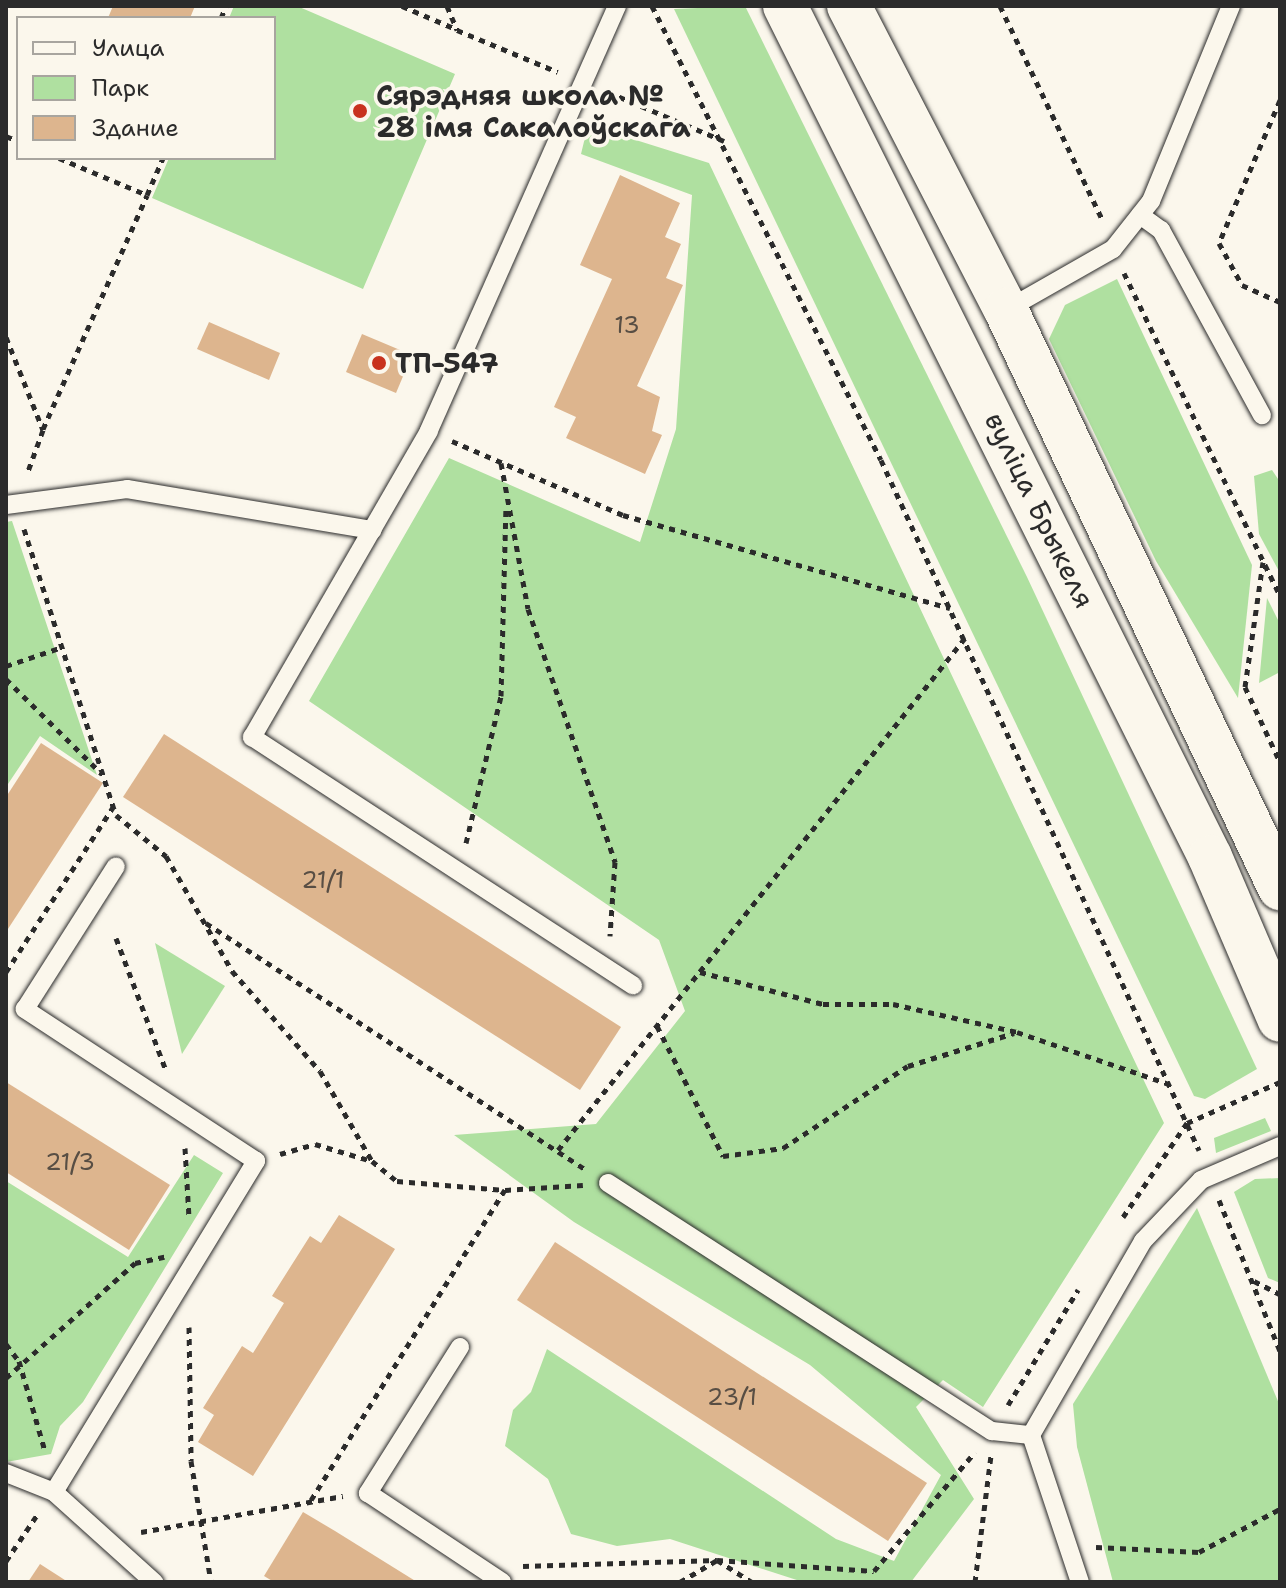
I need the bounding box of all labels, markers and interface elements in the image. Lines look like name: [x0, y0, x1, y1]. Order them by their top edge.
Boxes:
legend: [16, 16, 276, 160]
text: Улица: [92, 32, 165, 64]
text: Парк: [92, 72, 149, 104]
place label: Сярэдняя школа № 28 імя Сакалоўскага: [376, 78, 691, 144]
marker: Сярэдняя школа № 28 імя Сакалоўскага: [351, 102, 369, 120]
text: Здание: [92, 112, 179, 144]
house number: 13: [614, 312, 640, 340]
place label: ТП-547: [395, 346, 499, 380]
marker: ТП-547: [370, 354, 388, 372]
street label: вуліца Брыкеля: [978, 407, 1102, 613]
house number: 21/1: [301, 867, 345, 895]
house number: 21/3: [45, 1149, 95, 1177]
house number: 23/1: [707, 1384, 757, 1412]

